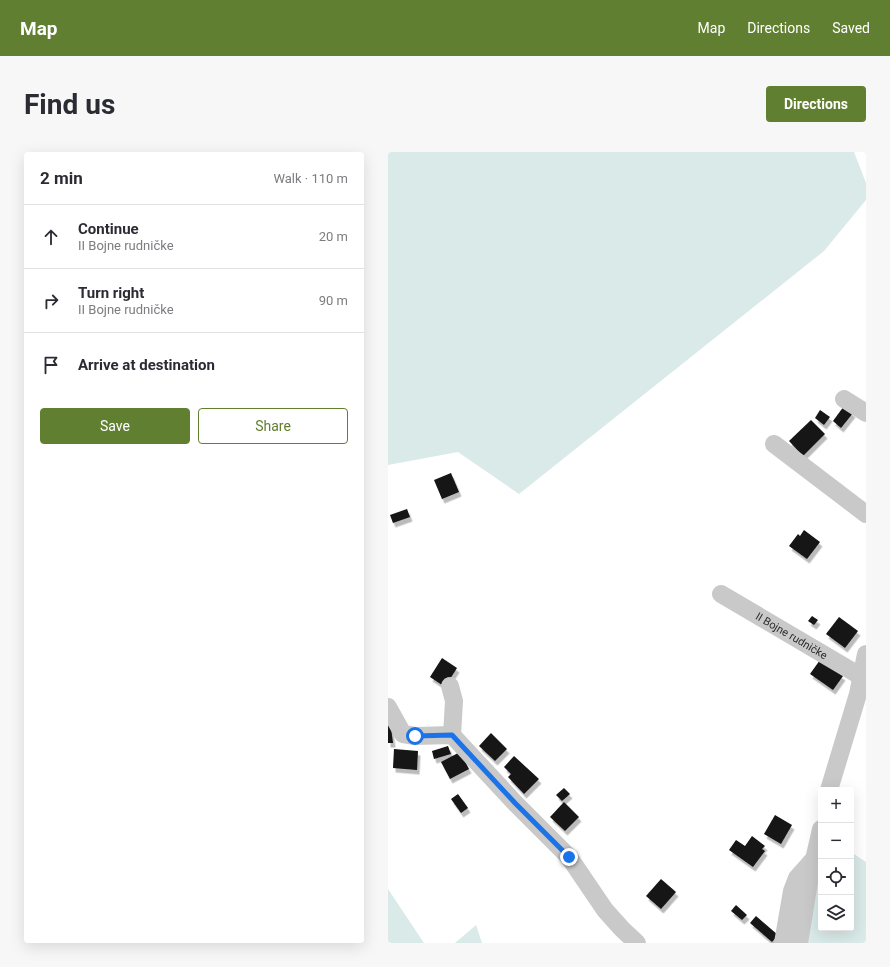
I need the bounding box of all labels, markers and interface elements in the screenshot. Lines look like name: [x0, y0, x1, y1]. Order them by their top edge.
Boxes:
text: Map: [20, 17, 58, 40]
text: Map: [698, 20, 725, 36]
text: Directions: [747, 20, 810, 36]
text: Saved: [832, 20, 870, 36]
button: Directions: [766, 86, 866, 122]
text: Find us: [24, 88, 115, 121]
text: 2 min: [40, 168, 83, 188]
text: Walk · 110 m: [273, 171, 348, 186]
text: Continue: [78, 220, 139, 238]
icon: ahead: [40, 226, 62, 248]
text: 20 m: [319, 229, 348, 244]
text: II Bojne rudničke: [78, 238, 174, 253]
text: Turn right: [78, 284, 144, 302]
icon: right: [40, 290, 62, 312]
text: 90 m: [319, 293, 348, 308]
text: II Bojne rudničke: [78, 302, 174, 317]
icon: arrive: [40, 354, 62, 376]
text: Arrive at destination: [78, 356, 215, 374]
button: Save: [40, 408, 190, 444]
button: Share: [198, 408, 348, 444]
street label: II Bojne rudničke: [753, 609, 830, 662]
route start: [406, 727, 424, 745]
map controls: [818, 787, 854, 931]
button: +: [818, 787, 854, 823]
button: −: [818, 823, 854, 859]
route end: [560, 848, 578, 866]
button: locate: [818, 859, 854, 895]
button: layers: [818, 895, 854, 931]

